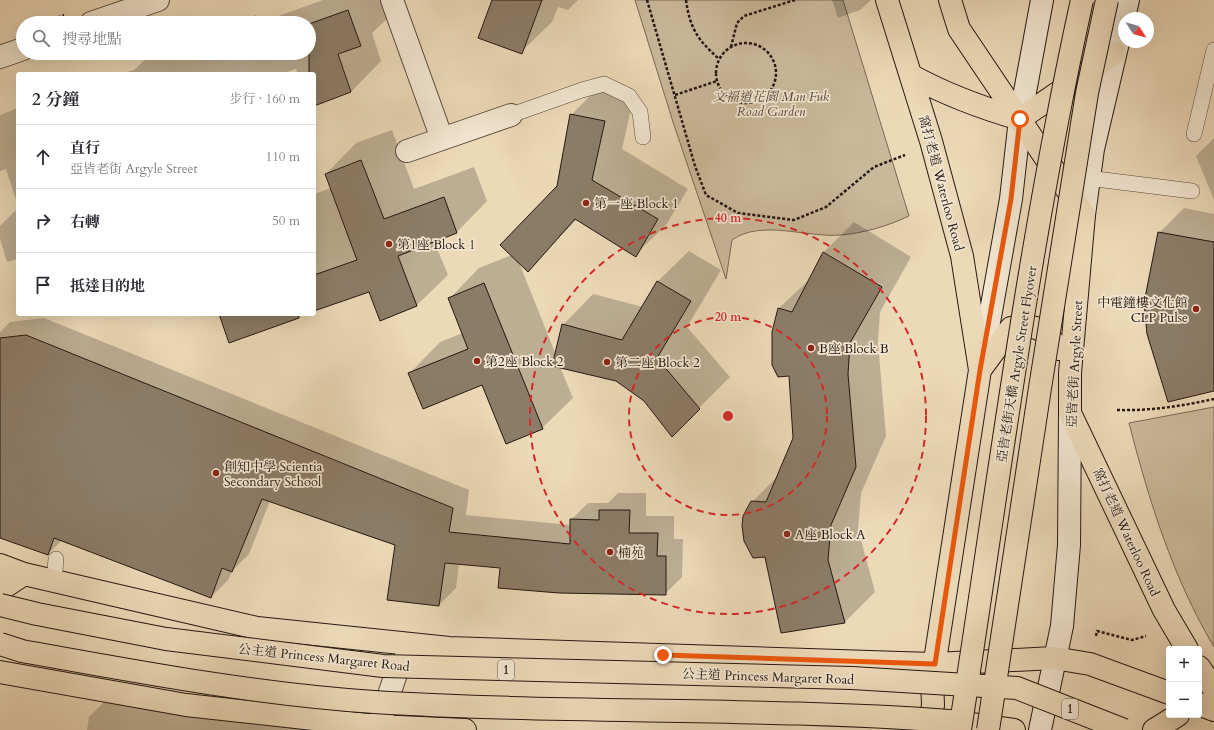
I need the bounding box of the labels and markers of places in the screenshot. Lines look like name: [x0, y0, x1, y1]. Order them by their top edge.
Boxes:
place label: 第一座 Block 1: [594, 195, 679, 213]
marker: 第一座 Block 1: [581, 198, 591, 208]
place label: 第1座 Block 1: [397, 236, 475, 254]
marker: 第1座 Block 1: [384, 239, 394, 249]
place label: 中電鐘樓文化館 CLP Pulse: [1097, 294, 1188, 327]
marker: 中電鐘樓文化館 CLP Pulse: [1191, 304, 1201, 314]
place label: B座 Block B: [819, 340, 889, 358]
marker: B座 Block B: [806, 343, 816, 353]
place label: 第2座 Block 2: [485, 353, 564, 371]
place label: 第二座 Block 2: [615, 354, 700, 372]
marker: 第2座 Block 2: [472, 356, 482, 366]
marker: 第二座 Block 2: [602, 357, 612, 367]
centre of rings: [721, 409, 735, 423]
place label: 創知中學 Scientia Secondary School: [224, 458, 323, 491]
marker: 創知中學 Scientia Secondary School: [211, 468, 221, 478]
place label: A座 Block A: [795, 526, 866, 544]
marker: A座 Block A: [782, 529, 792, 539]
place label: 楠苑: [618, 544, 644, 562]
marker: 楠苑: [605, 547, 615, 557]

